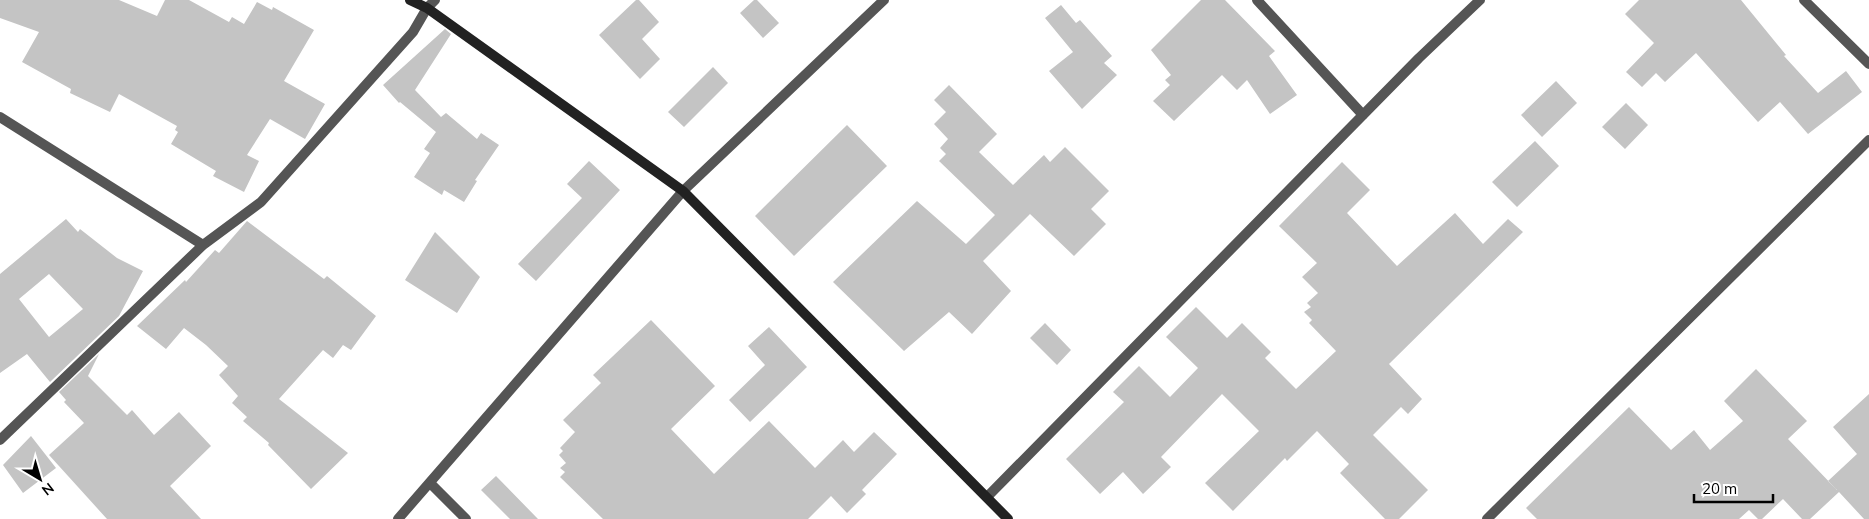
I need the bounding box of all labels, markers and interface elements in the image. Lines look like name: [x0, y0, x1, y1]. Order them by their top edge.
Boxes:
north arrow: [15, 454, 65, 504]
scale bar: [1694, 472, 1773, 504]
text: N: [38, 479, 58, 500]
text: 20 m: [1702, 479, 1737, 498]

